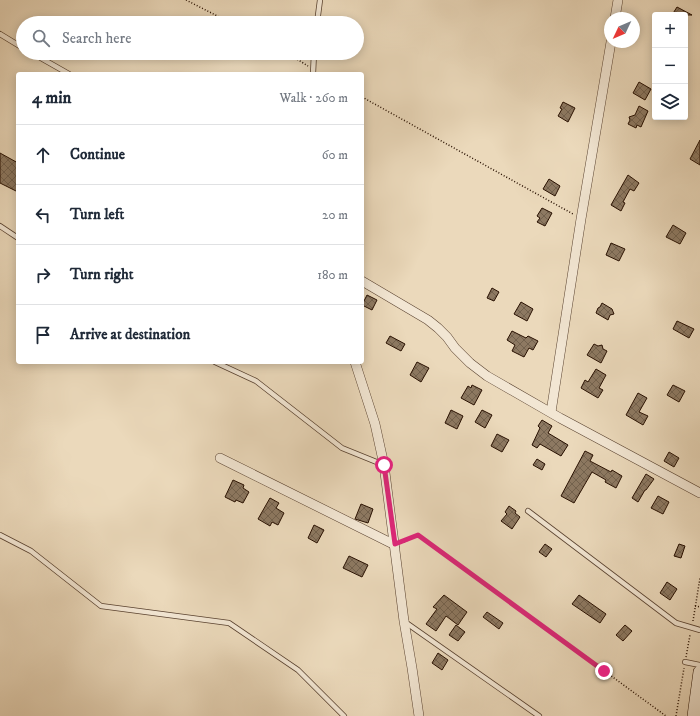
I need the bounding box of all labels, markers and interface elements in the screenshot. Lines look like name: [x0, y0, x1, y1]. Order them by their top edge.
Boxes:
north arrow: [604, 12, 640, 48]
map controls: [652, 12, 688, 120]
button: +: [652, 12, 688, 48]
search box: [16, 16, 364, 60]
icon: search: [30, 27, 52, 49]
text: Search here: [62, 29, 131, 48]
button: −: [652, 48, 688, 84]
button: layers: [652, 84, 688, 120]
text: 4 min: [32, 87, 71, 109]
text: Walk · 260 m: [280, 90, 348, 106]
icon: ahead: [32, 144, 54, 166]
text: Continue: [70, 145, 125, 164]
text: 60 m: [322, 147, 348, 163]
icon: left: [32, 204, 54, 226]
text: Turn left: [70, 205, 124, 224]
text: 20 m: [322, 207, 348, 223]
icon: right: [32, 264, 54, 286]
text: Turn right: [70, 265, 133, 284]
text: 180 m: [317, 267, 348, 283]
icon: arrive: [32, 324, 54, 346]
text: Arrive at destination: [70, 325, 190, 344]
route start: [375, 456, 393, 474]
route end: [595, 662, 613, 680]

